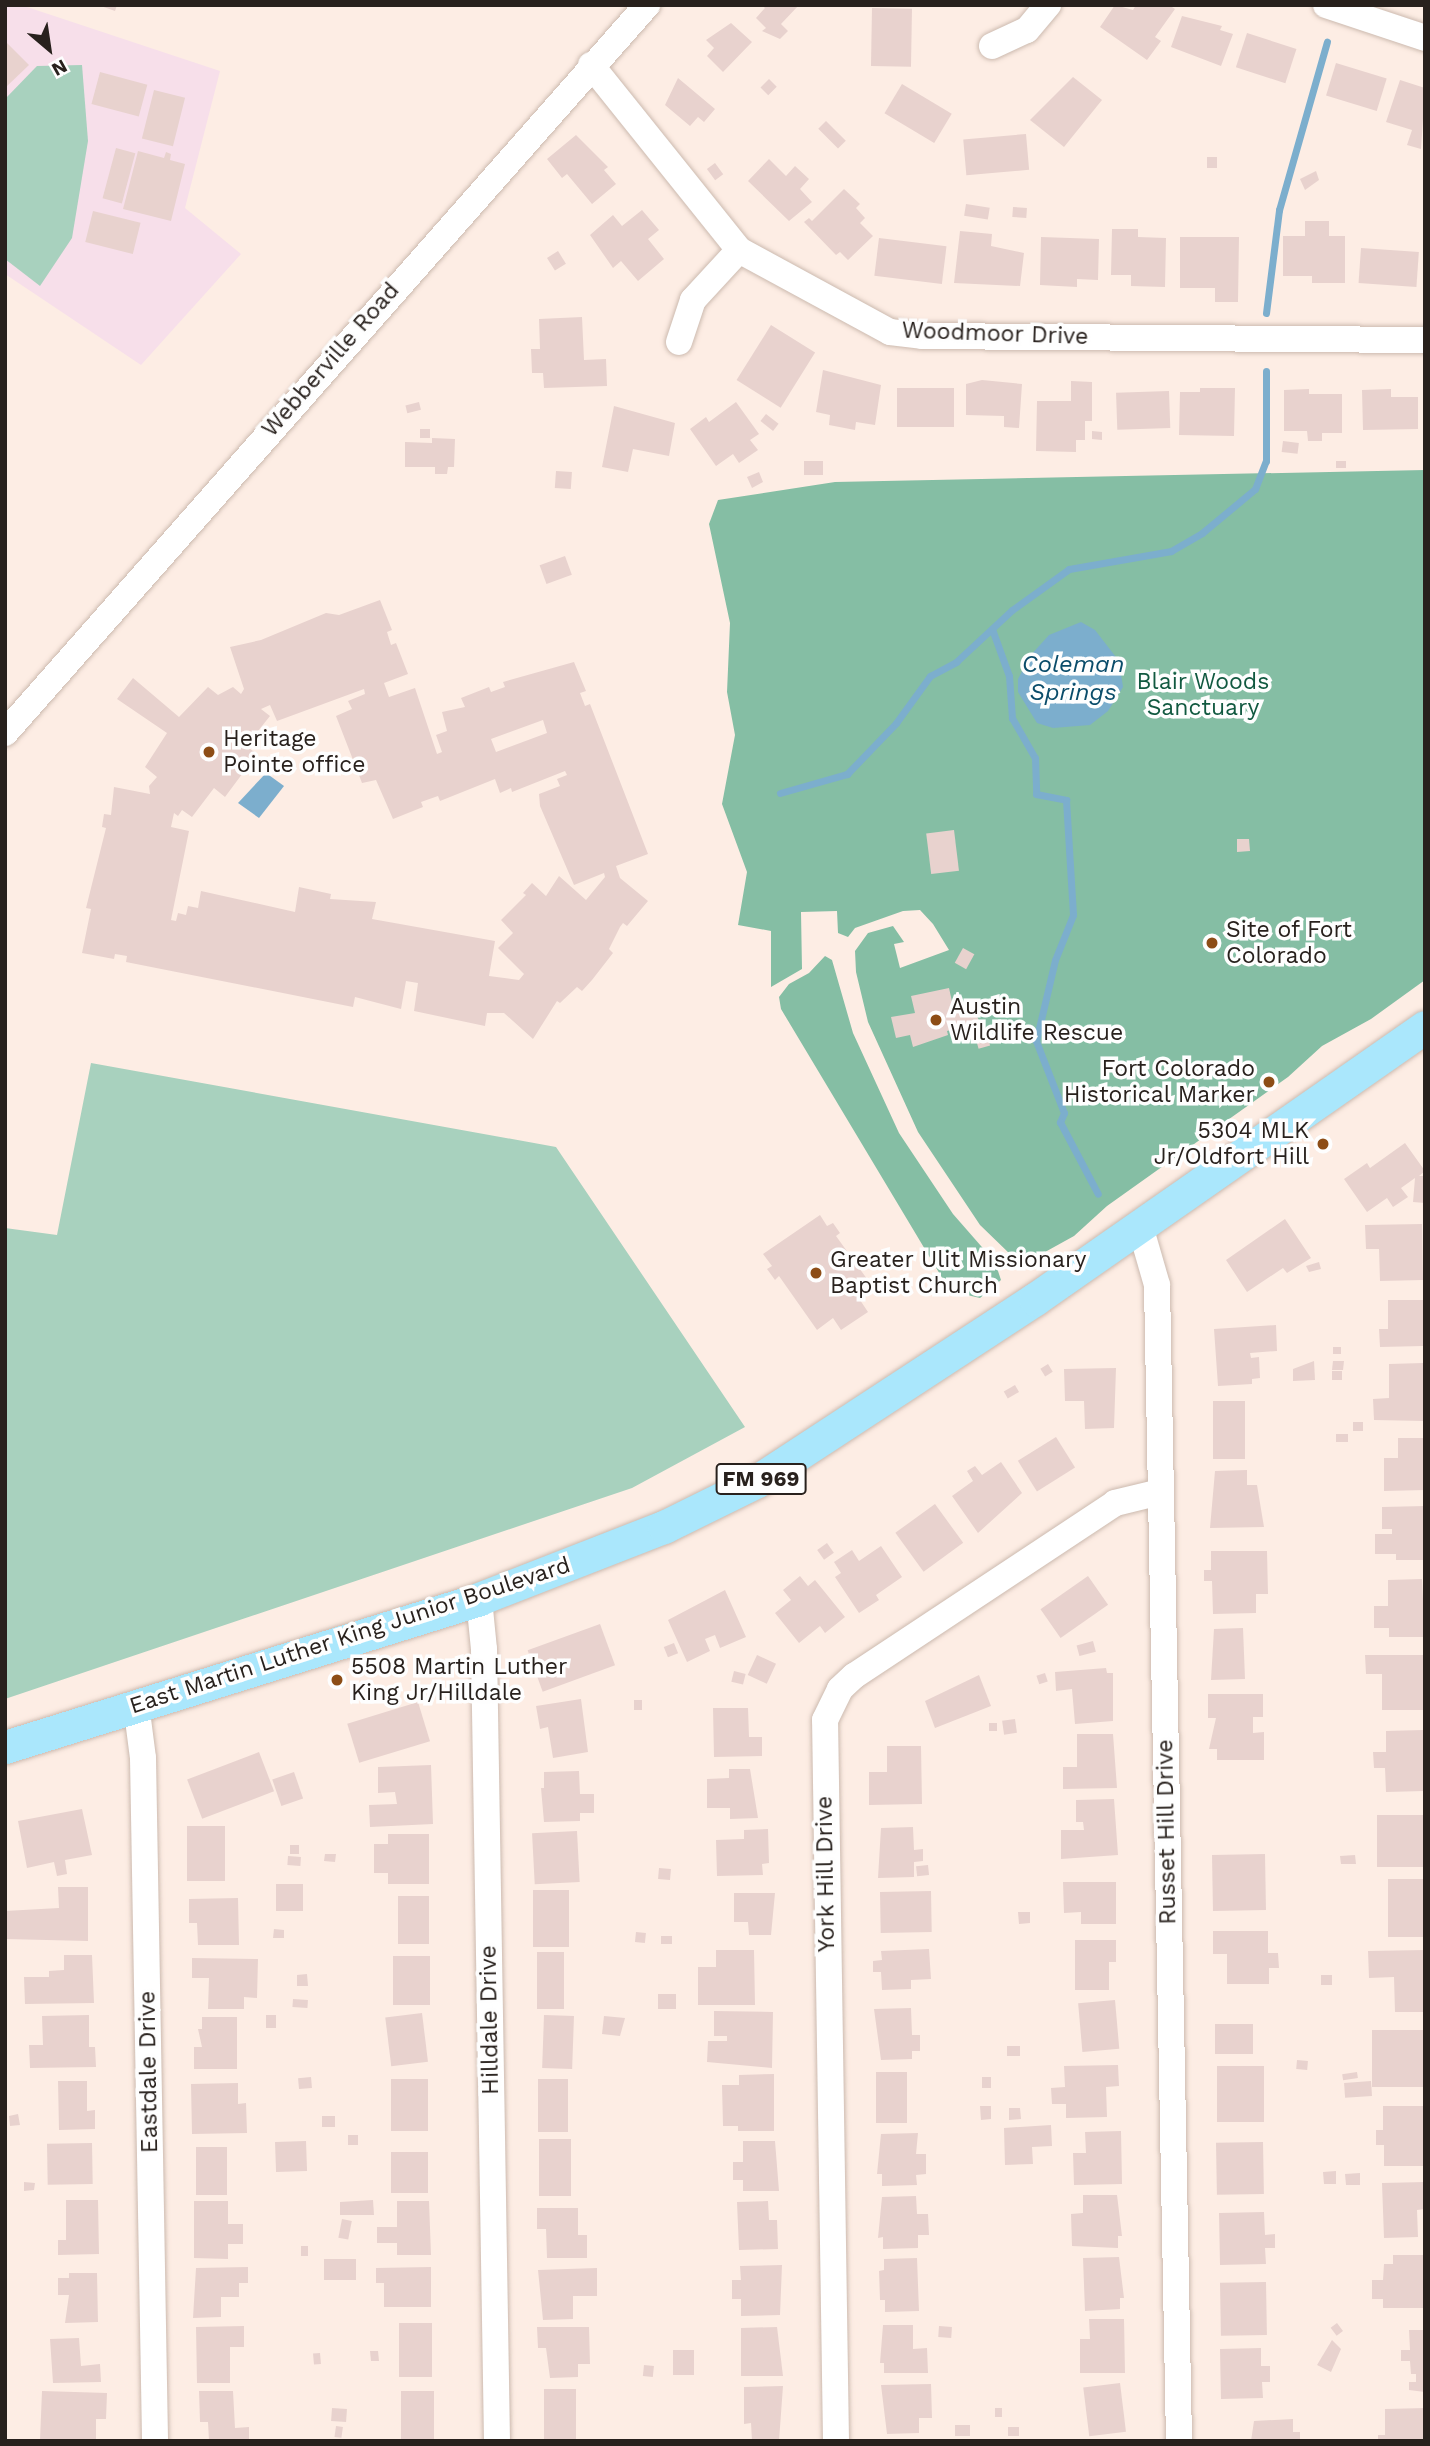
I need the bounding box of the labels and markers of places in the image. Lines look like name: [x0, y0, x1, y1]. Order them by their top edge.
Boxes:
place label: Heritage Pointe office: [223, 725, 366, 779]
marker: Heritage Pointe office: [201, 744, 217, 760]
place label: Site of Fort Colorado: [1226, 916, 1353, 970]
marker: Site of Fort Colorado: [1204, 935, 1220, 951]
place label: Austin Wildlife Rescue: [950, 993, 1123, 1047]
marker: Austin Wildlife Rescue: [928, 1012, 944, 1028]
place label: Fort Colorado Historical Marker: [1063, 1055, 1255, 1109]
marker: Fort Colorado Historical Marker: [1261, 1074, 1277, 1090]
place label: 5304 MLK Jr/Oldfort Hill: [1154, 1117, 1309, 1171]
marker: 5304 MLK Jr/Oldfort Hill: [1315, 1136, 1331, 1152]
place label: Greater Ulit Missionary Baptist Church: [830, 1246, 1087, 1300]
marker: Greater Ulit Missionary Baptist Church: [808, 1265, 824, 1281]
place label: 5508 Martin Luther King Jr/Hilldale: [351, 1653, 567, 1707]
marker: 5508 Martin Luther King Jr/Hilldale: [329, 1672, 345, 1688]

